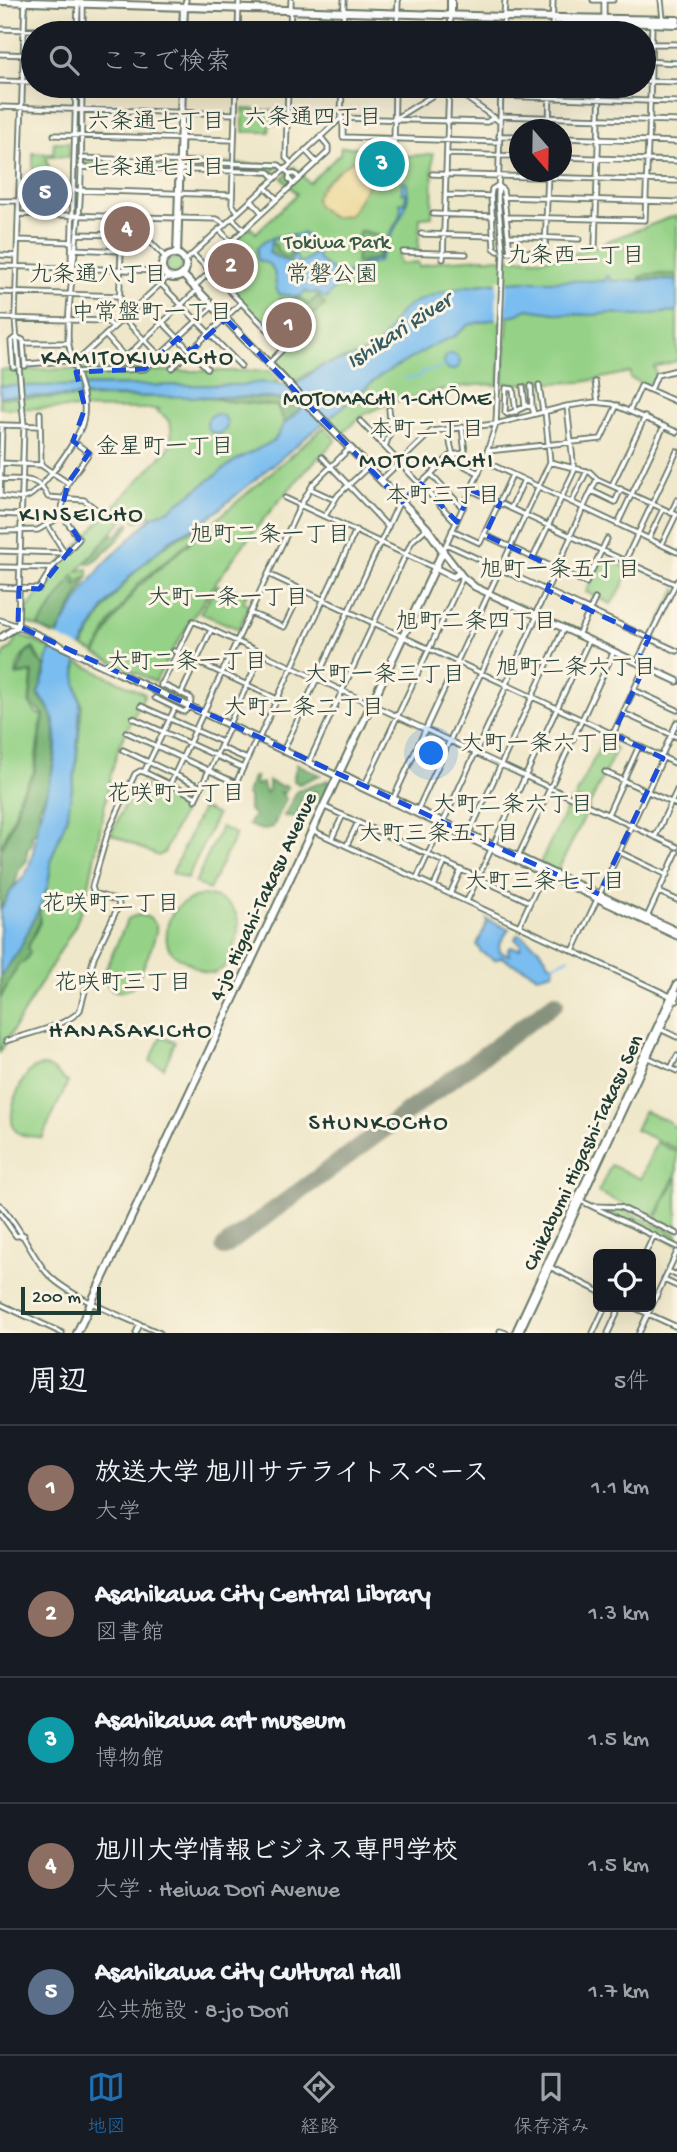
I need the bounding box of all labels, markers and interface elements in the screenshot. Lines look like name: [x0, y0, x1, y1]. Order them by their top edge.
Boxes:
search box: [21, 21, 656, 98]
icon: search: [45, 41, 83, 79]
text: ここで検索: [101, 49, 231, 80]
district label: 六条通四丁目: [244, 105, 382, 133]
district label: 六条通七丁目: [87, 109, 225, 137]
north arrow: [509, 119, 572, 182]
pin: 3: [359, 138, 405, 190]
district label: 七条通七丁目: [87, 155, 225, 183]
pin: 5: [22, 167, 68, 219]
pin: 4: [104, 203, 150, 255]
park label: Tokiwa Park: [283, 232, 393, 257]
pin: 2: [208, 240, 254, 292]
district label: 九条西二丁目: [507, 243, 645, 271]
district label: 九条通八丁目: [29, 262, 167, 290]
district label: 常磐公園: [286, 262, 378, 290]
water label: Ishikari River: [342, 285, 462, 376]
pin: 1: [266, 299, 312, 351]
district label: 中常盤町一丁目: [72, 300, 233, 328]
district label: KAMITOKIWACHO: [41, 345, 235, 374]
district label: MOTOMACHI 1-CHŌME: [283, 386, 493, 414]
district label: 本町二丁目: [370, 417, 485, 445]
district label: 金星町一丁目: [96, 434, 234, 462]
district label: MOTOMACHI: [359, 448, 495, 477]
district label: 本町三丁目: [386, 483, 501, 511]
district label: KINSEICHO: [19, 502, 145, 531]
district label: 旭町二条一丁目: [190, 522, 351, 550]
district label: 旭町一条五丁目: [480, 557, 641, 585]
district label: 大町一条一丁目: [148, 585, 309, 613]
district label: 旭町二条四丁目: [396, 609, 557, 637]
district label: 大町二条一丁目: [107, 649, 268, 677]
district label: 旭町二条六丁目: [496, 655, 657, 683]
district label: 大町一条三丁目: [305, 662, 466, 690]
district label: 大町二条二丁目: [224, 695, 385, 723]
district label: 大町一条六丁目: [461, 731, 622, 759]
your location: [414, 736, 448, 770]
district label: 花咲町一丁目: [107, 781, 245, 809]
street label: 4-jo Higahi-Takasu Avenue: [206, 788, 325, 1006]
district label: 大町二条六丁目: [433, 792, 594, 820]
district label: 大町三条五丁目: [359, 821, 520, 849]
district label: 大町三条七丁目: [465, 869, 626, 897]
district label: 花咲町二丁目: [42, 891, 180, 919]
district label: 花咲町三丁目: [54, 970, 192, 998]
district label: HANASAKICHO: [48, 1018, 214, 1047]
street label: Chikabumi Higashi-Takasu Sen: [519, 1031, 651, 1276]
district label: SHUNKOCHO: [308, 1110, 450, 1139]
map controls: [593, 1249, 656, 1312]
button: locate: [593, 1249, 656, 1312]
scale bar: [21, 1284, 102, 1316]
text: 200 m: [32, 1287, 81, 1310]
text: 周辺: [28, 1367, 88, 1402]
text: 5件: [614, 1370, 649, 1397]
text: 放送大学 旭川サテライトスペース: [95, 1460, 489, 1491]
text: 1: [46, 1475, 56, 1502]
text: 1.1 km: [591, 1475, 649, 1502]
text: 大学: [95, 1500, 141, 1527]
text: Asahikawa City Central Library: [95, 1581, 431, 1612]
text: 2: [45, 1601, 57, 1628]
text: 1.3 km: [589, 1601, 649, 1628]
text: 図書館: [95, 1621, 164, 1648]
text: Asahikawa art museum: [95, 1707, 345, 1738]
text: 3: [45, 1727, 57, 1754]
text: 1.5 km: [588, 1727, 649, 1754]
text: 博物館: [95, 1747, 164, 1774]
text: 旭川大学情報ビジネス専門学校: [95, 1838, 458, 1869]
text: 4: [46, 1853, 56, 1880]
text: 1.5 km: [588, 1853, 649, 1880]
text: 大学 · Heiwa Dori Avenue: [95, 1878, 340, 1905]
text: Asahikawa City Cultural Hall: [95, 1959, 401, 1990]
text: 5: [45, 1979, 57, 2006]
text: 1.7 km: [589, 1979, 649, 2006]
text: 公共施設 · 8-jo Dori: [95, 1999, 289, 2026]
tab: 地図: [87, 2068, 126, 2140]
tab: 経路: [300, 2068, 339, 2140]
tab: 保存済み: [513, 2068, 590, 2140]

